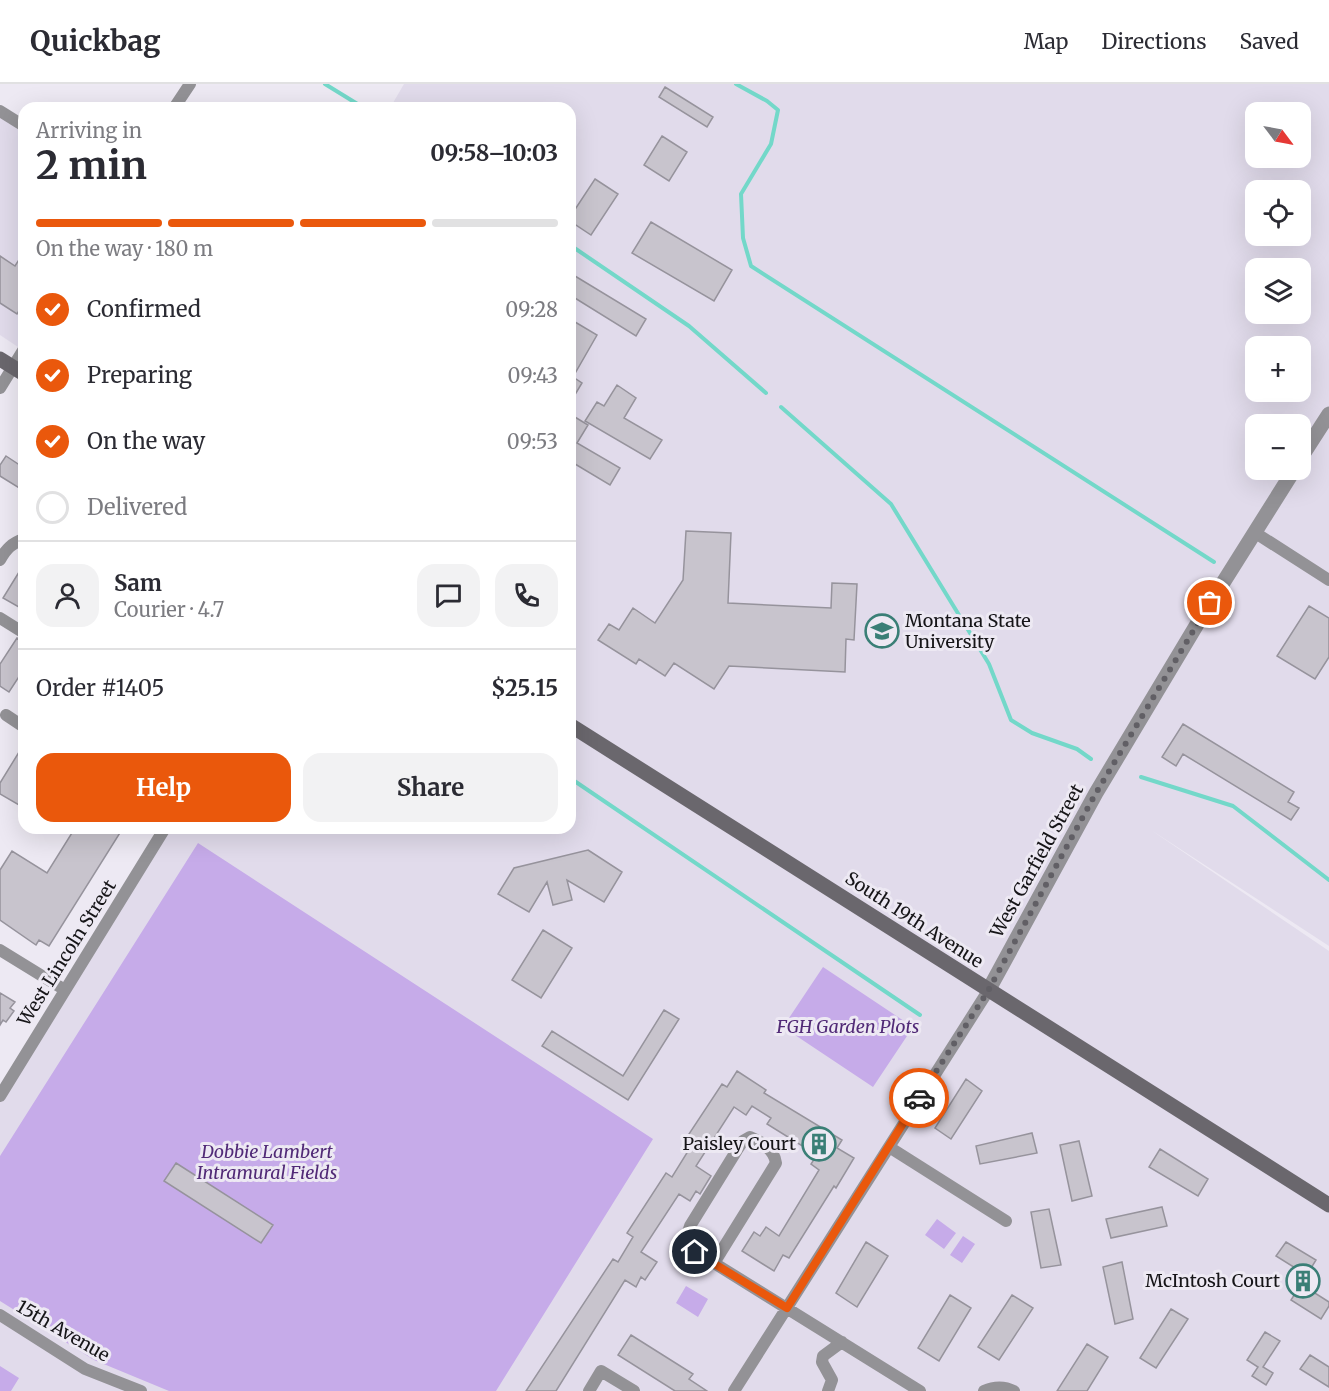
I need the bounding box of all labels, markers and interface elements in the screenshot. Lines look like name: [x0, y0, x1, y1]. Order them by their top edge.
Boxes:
text: Quickbag: [30, 23, 161, 59]
text: Map: [1024, 28, 1068, 55]
text: Directions: [1101, 28, 1206, 55]
text: Saved: [1239, 28, 1299, 55]
north arrow: [1245, 102, 1311, 168]
map controls: [1245, 102, 1311, 480]
text: Arriving in: [36, 118, 142, 143]
text: 09:58–10:03: [430, 139, 558, 167]
text: 2 min: [36, 141, 147, 190]
button: locate: [1245, 180, 1311, 246]
text: On the way · 180 m: [36, 236, 213, 261]
button: layers: [1245, 258, 1311, 324]
icon: check: [36, 293, 69, 326]
text: Confirmed: [87, 295, 201, 323]
text: 09:28: [505, 297, 558, 322]
button: +: [1245, 336, 1311, 402]
icon: check: [36, 359, 69, 392]
text: Preparing: [87, 361, 192, 389]
text: 09:43: [508, 363, 558, 388]
button: −: [1245, 414, 1311, 480]
icon: check: [36, 425, 69, 458]
text: On the way: [87, 427, 205, 455]
text: 09:53: [507, 429, 558, 454]
text: Delivered: [87, 493, 187, 521]
button: person: [36, 564, 99, 627]
button: chat: [417, 564, 480, 627]
button: phone: [495, 564, 558, 627]
text: Sam: [114, 569, 162, 597]
pin: [1184, 577, 1235, 628]
icon: bag: [1193, 586, 1226, 619]
text: Courier · 4.7: [114, 597, 224, 622]
place label: Montana State University: [905, 609, 1031, 653]
school or university icon: Montana State University: [864, 613, 900, 649]
text: Order #1405: [36, 674, 164, 702]
text: $25.15: [491, 674, 558, 702]
button: Help: [36, 753, 291, 822]
button: Share: [303, 753, 558, 822]
street label: West Garfield Street: [984, 780, 1088, 942]
street label: South 19th Avenue: [841, 866, 988, 973]
street label: West Lincoln Street: [12, 875, 121, 1031]
park label: FGH Garden Plots: [776, 1015, 919, 1038]
courier: [889, 1068, 949, 1128]
icon: car: [903, 1082, 936, 1115]
building icon: Paisley Court: [801, 1126, 837, 1162]
place label: Paisley Court: [682, 1132, 796, 1155]
park label: Dobbie Lambert Intramural Fields: [197, 1140, 337, 1184]
pin: [669, 1226, 720, 1277]
icon: home: [678, 1235, 711, 1268]
building icon: McIntosh Court: [1285, 1263, 1321, 1299]
place label: McIntosh Court: [1145, 1269, 1280, 1292]
street label: 15th Avenue: [13, 1295, 114, 1366]

